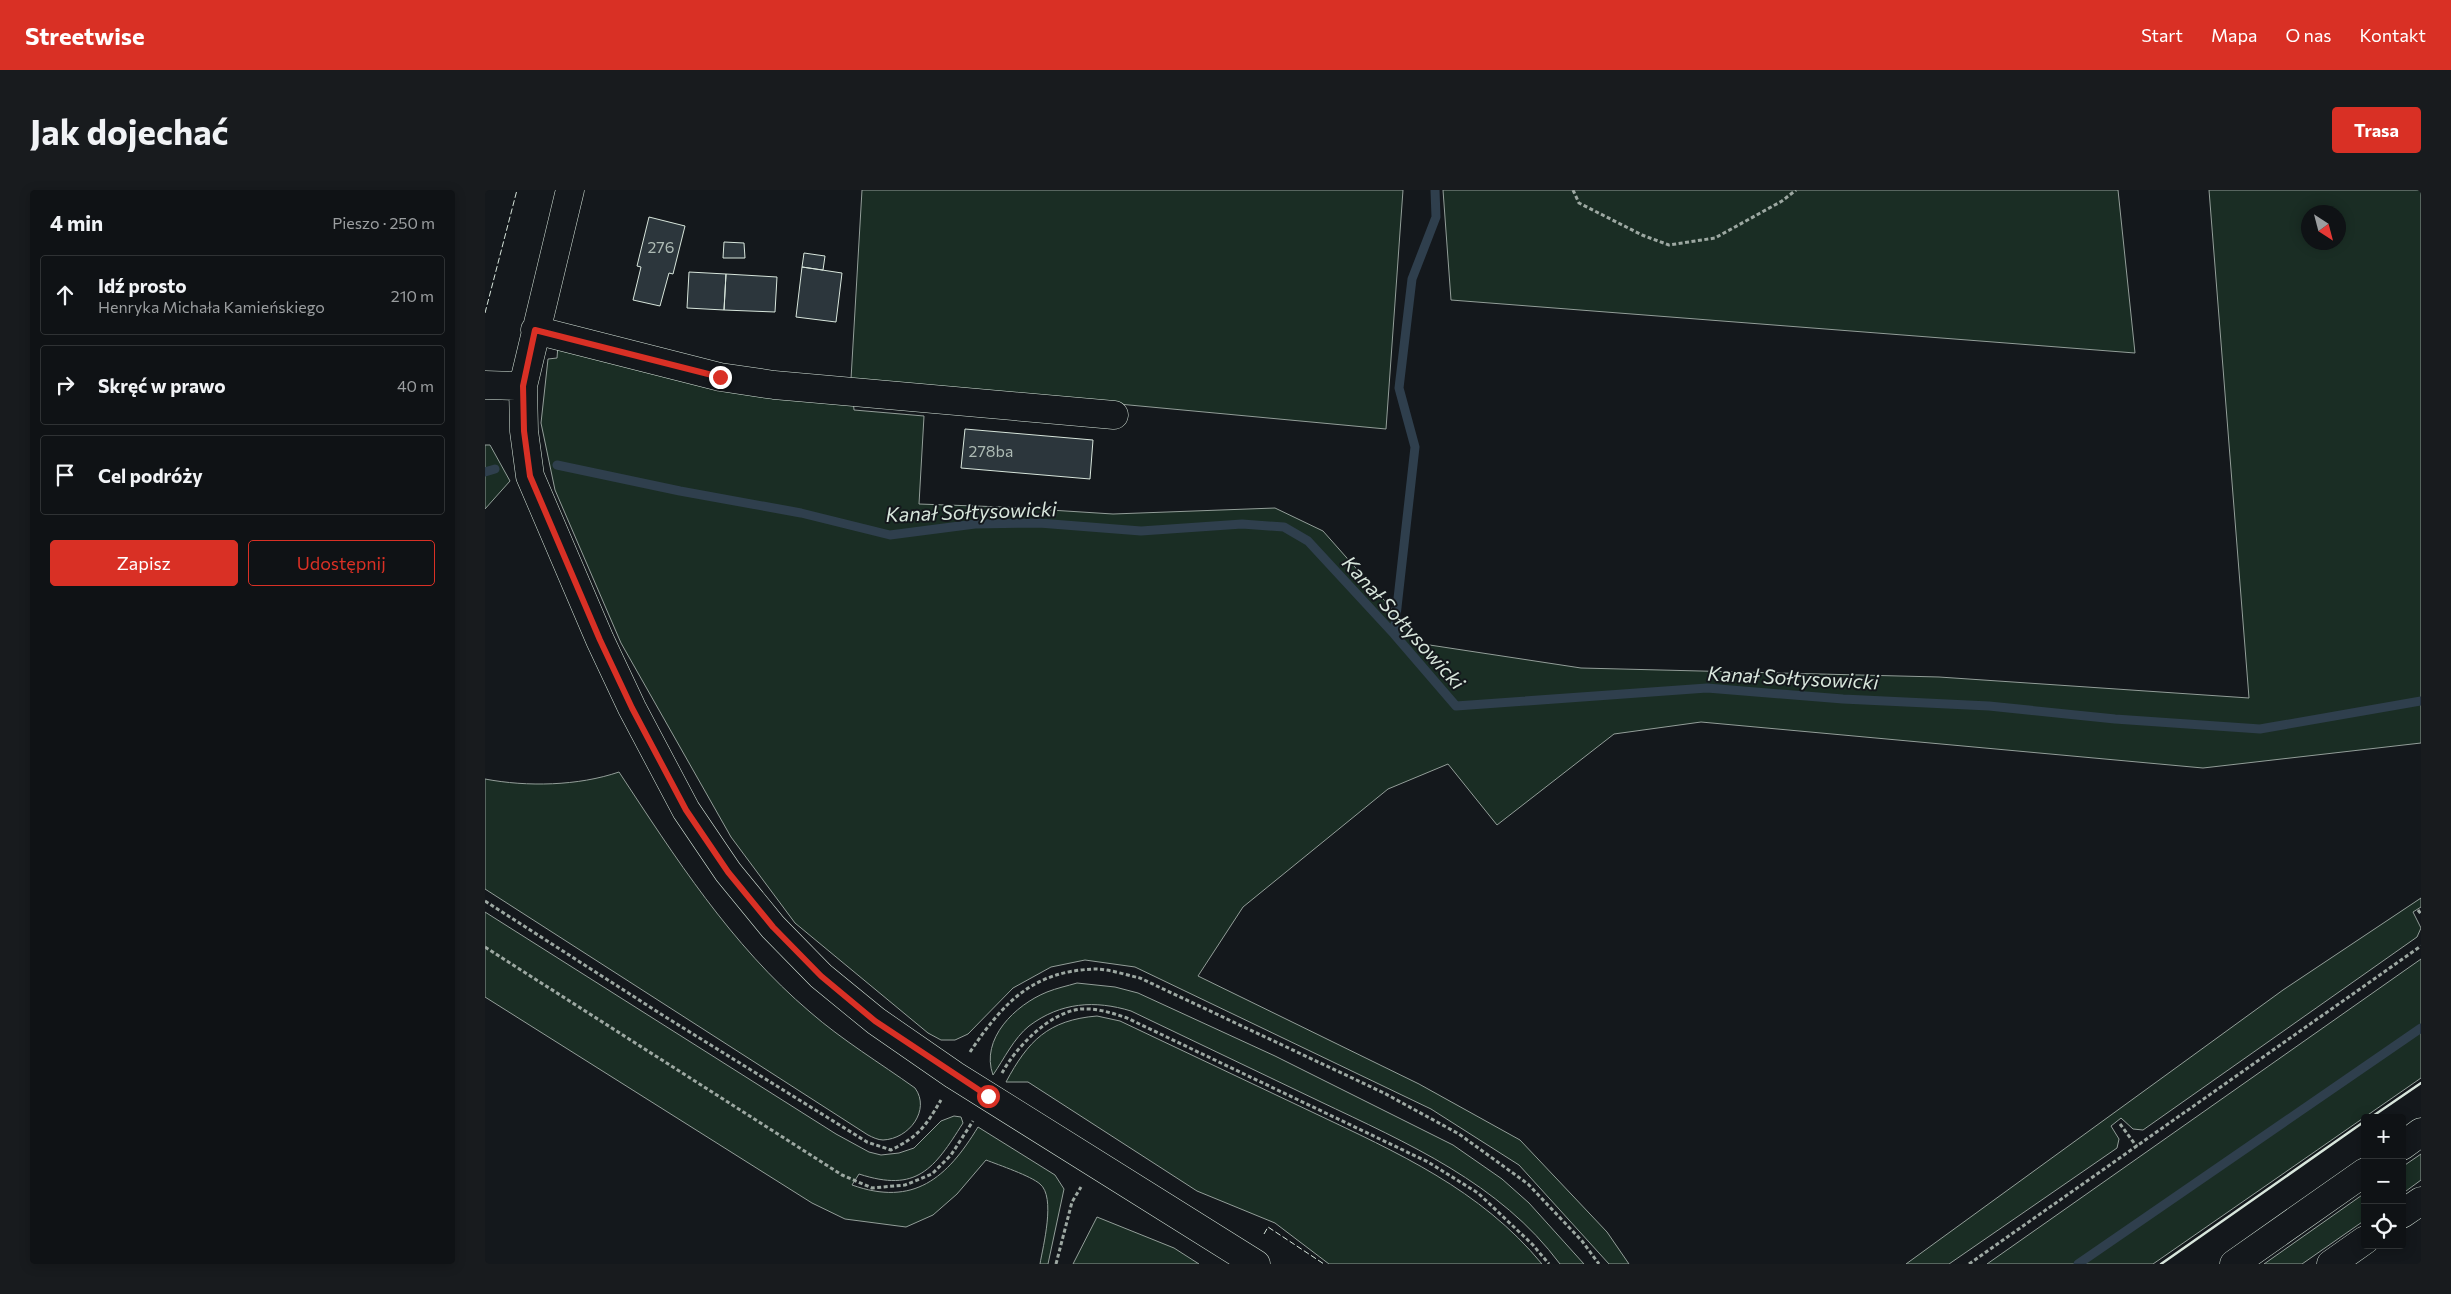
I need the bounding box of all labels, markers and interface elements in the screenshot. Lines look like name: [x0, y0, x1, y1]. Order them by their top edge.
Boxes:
text: Streetwise: [25, 21, 145, 50]
text: Start: [2141, 24, 2183, 46]
text: Mapa: [2211, 24, 2257, 46]
text: O nas: [2285, 24, 2332, 46]
text: Kontakt: [2360, 24, 2426, 46]
button: Trasa: [2332, 107, 2421, 153]
text: Jak dojechać: [30, 109, 229, 152]
north arrow: [2301, 205, 2346, 250]
text: 4 min: [50, 210, 103, 235]
text: Pieszo · 250 m: [332, 213, 435, 232]
house number: 276: [648, 237, 674, 256]
text: Idź prosto: [98, 274, 187, 297]
icon: ahead: [51, 281, 79, 309]
text: 210 m: [391, 286, 434, 305]
text: Henryka Michała Kamieńskiego: [98, 297, 325, 316]
route end: [709, 366, 732, 389]
icon: right: [51, 371, 79, 399]
text: Skręć w prawo: [98, 374, 226, 397]
text: 40 m: [397, 376, 434, 395]
house number: 278ba: [969, 441, 1013, 460]
icon: arrive: [51, 461, 79, 489]
text: Cel podróży: [98, 464, 203, 487]
water label: Kanał Sołtysowicki: [885, 496, 1058, 526]
button: Zapisz: [50, 540, 238, 586]
button: Udostępnij: [248, 540, 435, 586]
water label: Kanał Sołtysowicki: [1338, 550, 1471, 694]
water label: Kanał Sołtysowicki: [1707, 661, 1880, 694]
route start: [977, 1085, 1000, 1108]
map controls: [2361, 1114, 2406, 1249]
button: +: [2361, 1114, 2406, 1159]
button: −: [2361, 1159, 2406, 1204]
button: locate: [2361, 1204, 2406, 1249]

